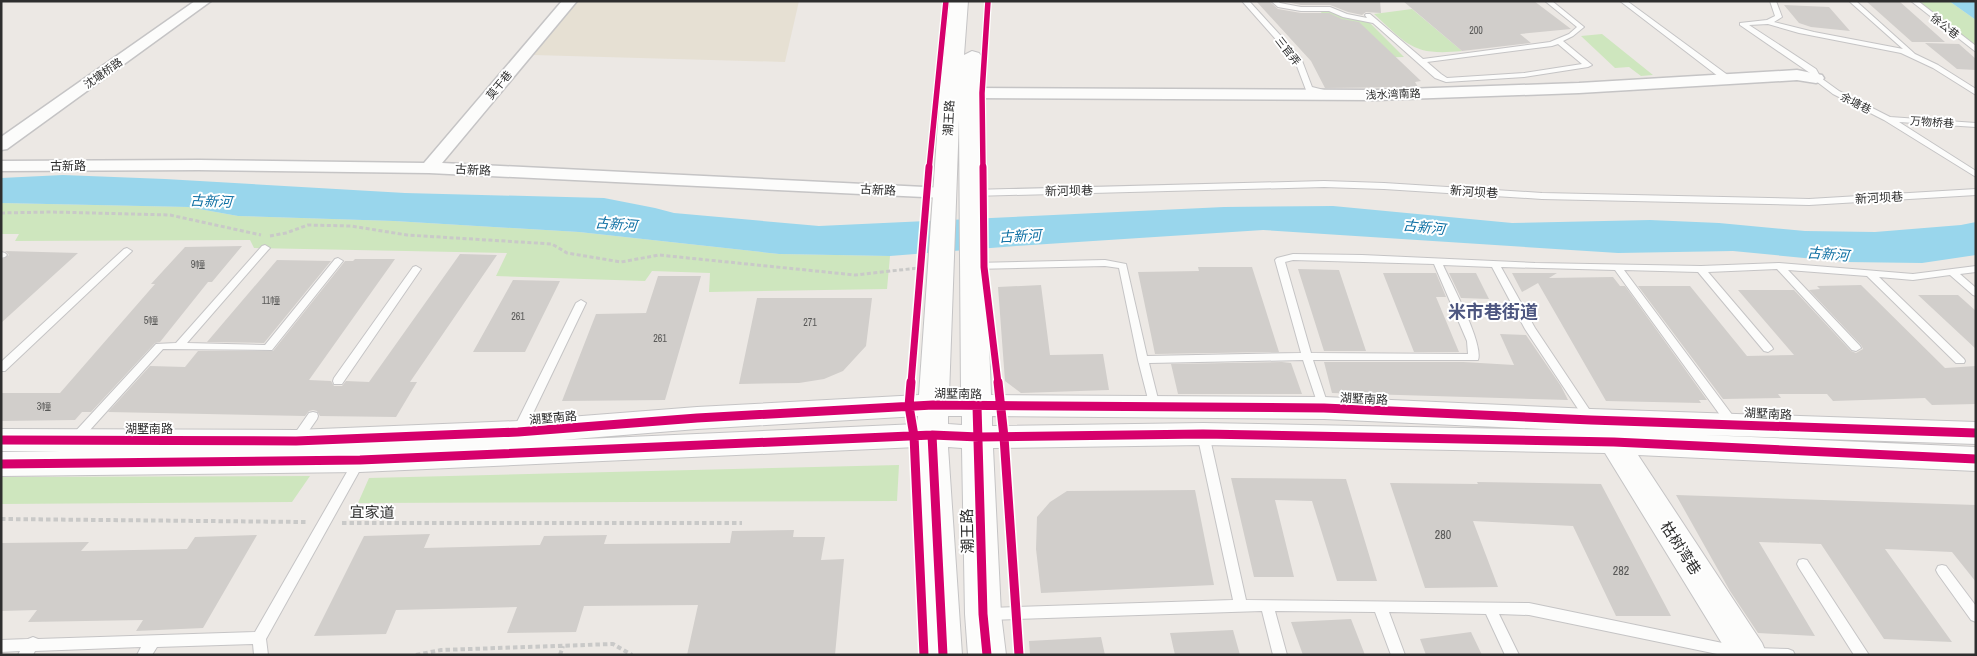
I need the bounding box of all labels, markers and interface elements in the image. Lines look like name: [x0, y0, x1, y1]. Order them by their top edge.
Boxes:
street label: 徐公巷: [1928, 10, 1962, 42]
house number: 200: [1469, 24, 1483, 37]
street label: 三官弄: [1272, 34, 1304, 68]
street label: 沈塘桥路: [81, 55, 125, 91]
street label: 莫干巷: [483, 68, 515, 102]
street label: 浅水湾南路: [1365, 86, 1421, 102]
street label: 余塘巷: [1838, 89, 1874, 117]
street label: 潮王路: [940, 100, 958, 136]
street label: 万物桥巷: [1910, 113, 1954, 131]
street label: 古新路: [50, 158, 86, 174]
street label: 古新路: [455, 161, 491, 179]
street label: 古新路: [860, 181, 896, 199]
street label: 新河坝巷: [1449, 182, 1499, 202]
street label: 新河坝巷: [1045, 183, 1093, 199]
street label: 新河坝巷: [1855, 189, 1903, 207]
water label: 古新河: [190, 191, 235, 211]
water label: 古新河: [594, 213, 641, 235]
water label: 古新河: [1402, 216, 1449, 238]
water label: 古新河: [999, 226, 1044, 246]
water label: 古新河: [1806, 243, 1853, 265]
house number: 9幢: [191, 258, 205, 271]
house number: 11幢: [262, 294, 280, 307]
district label: 米市巷街道: [1448, 299, 1538, 324]
house number: 261: [511, 310, 525, 323]
house number: 5幢: [144, 314, 158, 327]
house number: 271: [803, 316, 817, 329]
house number: 261: [653, 332, 667, 345]
street label: 湖墅南路: [934, 386, 982, 402]
street label: 湖墅南路: [1340, 390, 1388, 408]
house number: 3幢: [37, 400, 51, 413]
street label: 湖墅南路: [1744, 405, 1792, 423]
street label: 湖墅南路: [528, 408, 578, 428]
street label: 湖墅南路: [125, 421, 173, 437]
street label: 宜家道: [349, 501, 395, 523]
street label: 潮王路: [956, 508, 978, 554]
street label: 枯树湾巷: [1656, 517, 1706, 579]
house number: 280: [1435, 527, 1451, 543]
house number: 282: [1613, 563, 1629, 579]

